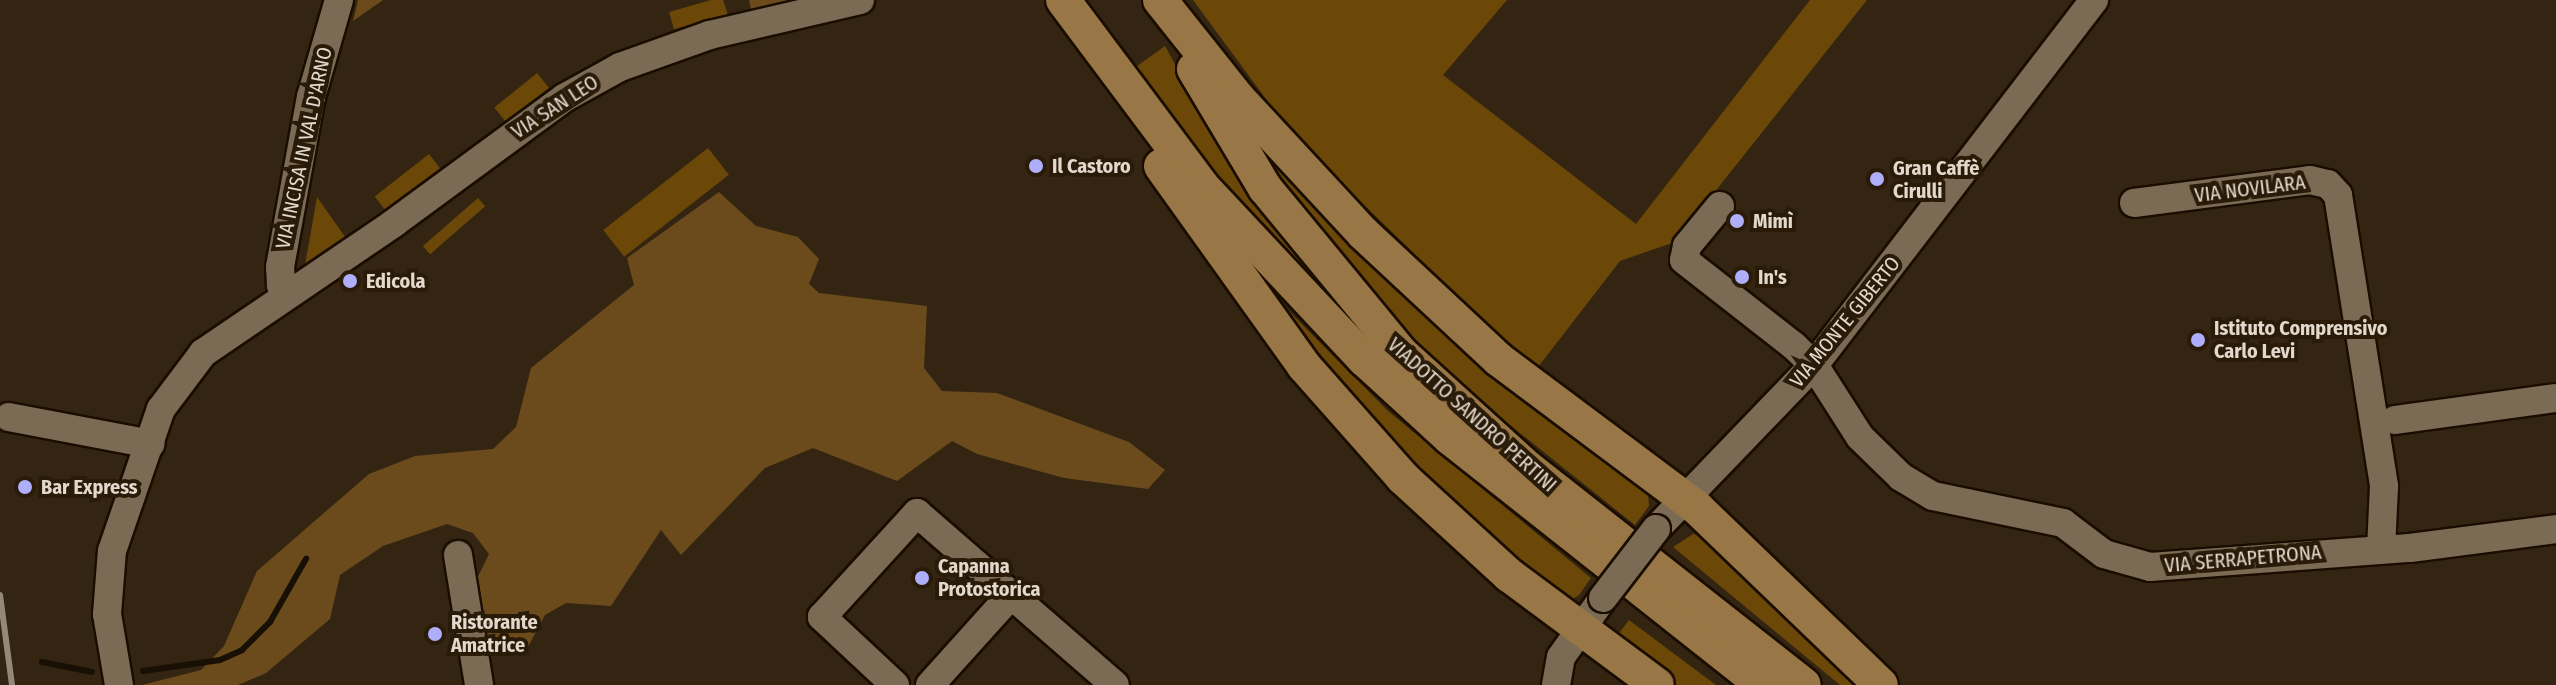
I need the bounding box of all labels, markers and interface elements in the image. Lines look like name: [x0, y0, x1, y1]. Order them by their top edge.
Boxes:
street label: VIA INCISA IN VAL D'ARNO: [271, 45, 337, 251]
street label: VIA SAN LEO: [507, 70, 603, 144]
place label: Il Castoro: [1052, 154, 1131, 178]
place label: Gran Caffè Cirulli: [1893, 156, 1979, 203]
marker: Il Castoro: [1027, 157, 1045, 175]
marker: Gran Caffè Cirulli: [1868, 170, 1886, 188]
street label: VIA NOVILARA: [2193, 170, 2307, 208]
place label: Mimì: [1753, 209, 1793, 233]
marker: Mimì: [1728, 212, 1746, 230]
street label: VIA MONTE GIBERTO: [1785, 252, 1905, 392]
place label: In's: [1758, 265, 1787, 289]
marker: In's: [1733, 268, 1751, 286]
place label: Edicola: [366, 269, 425, 293]
marker: Edicola: [341, 272, 359, 290]
place label: Istituto Comprensivo Carlo Levi: [2214, 316, 2387, 363]
marker: Istituto Comprensivo Carlo Levi: [2189, 331, 2207, 349]
street label: VIADOTTO SANDRO PERTINI: [1383, 333, 1561, 497]
place label: Bar Express: [41, 475, 138, 499]
marker: Bar Express: [16, 478, 34, 496]
street label: VIA SERRAPETRONA: [2164, 540, 2322, 578]
place label: Capanna Protostorica: [938, 554, 1040, 601]
marker: Capanna Protostorica: [913, 569, 931, 587]
place label: Ristorante Amatrice: [451, 610, 538, 657]
marker: Ristorante Amatrice: [426, 625, 444, 643]

